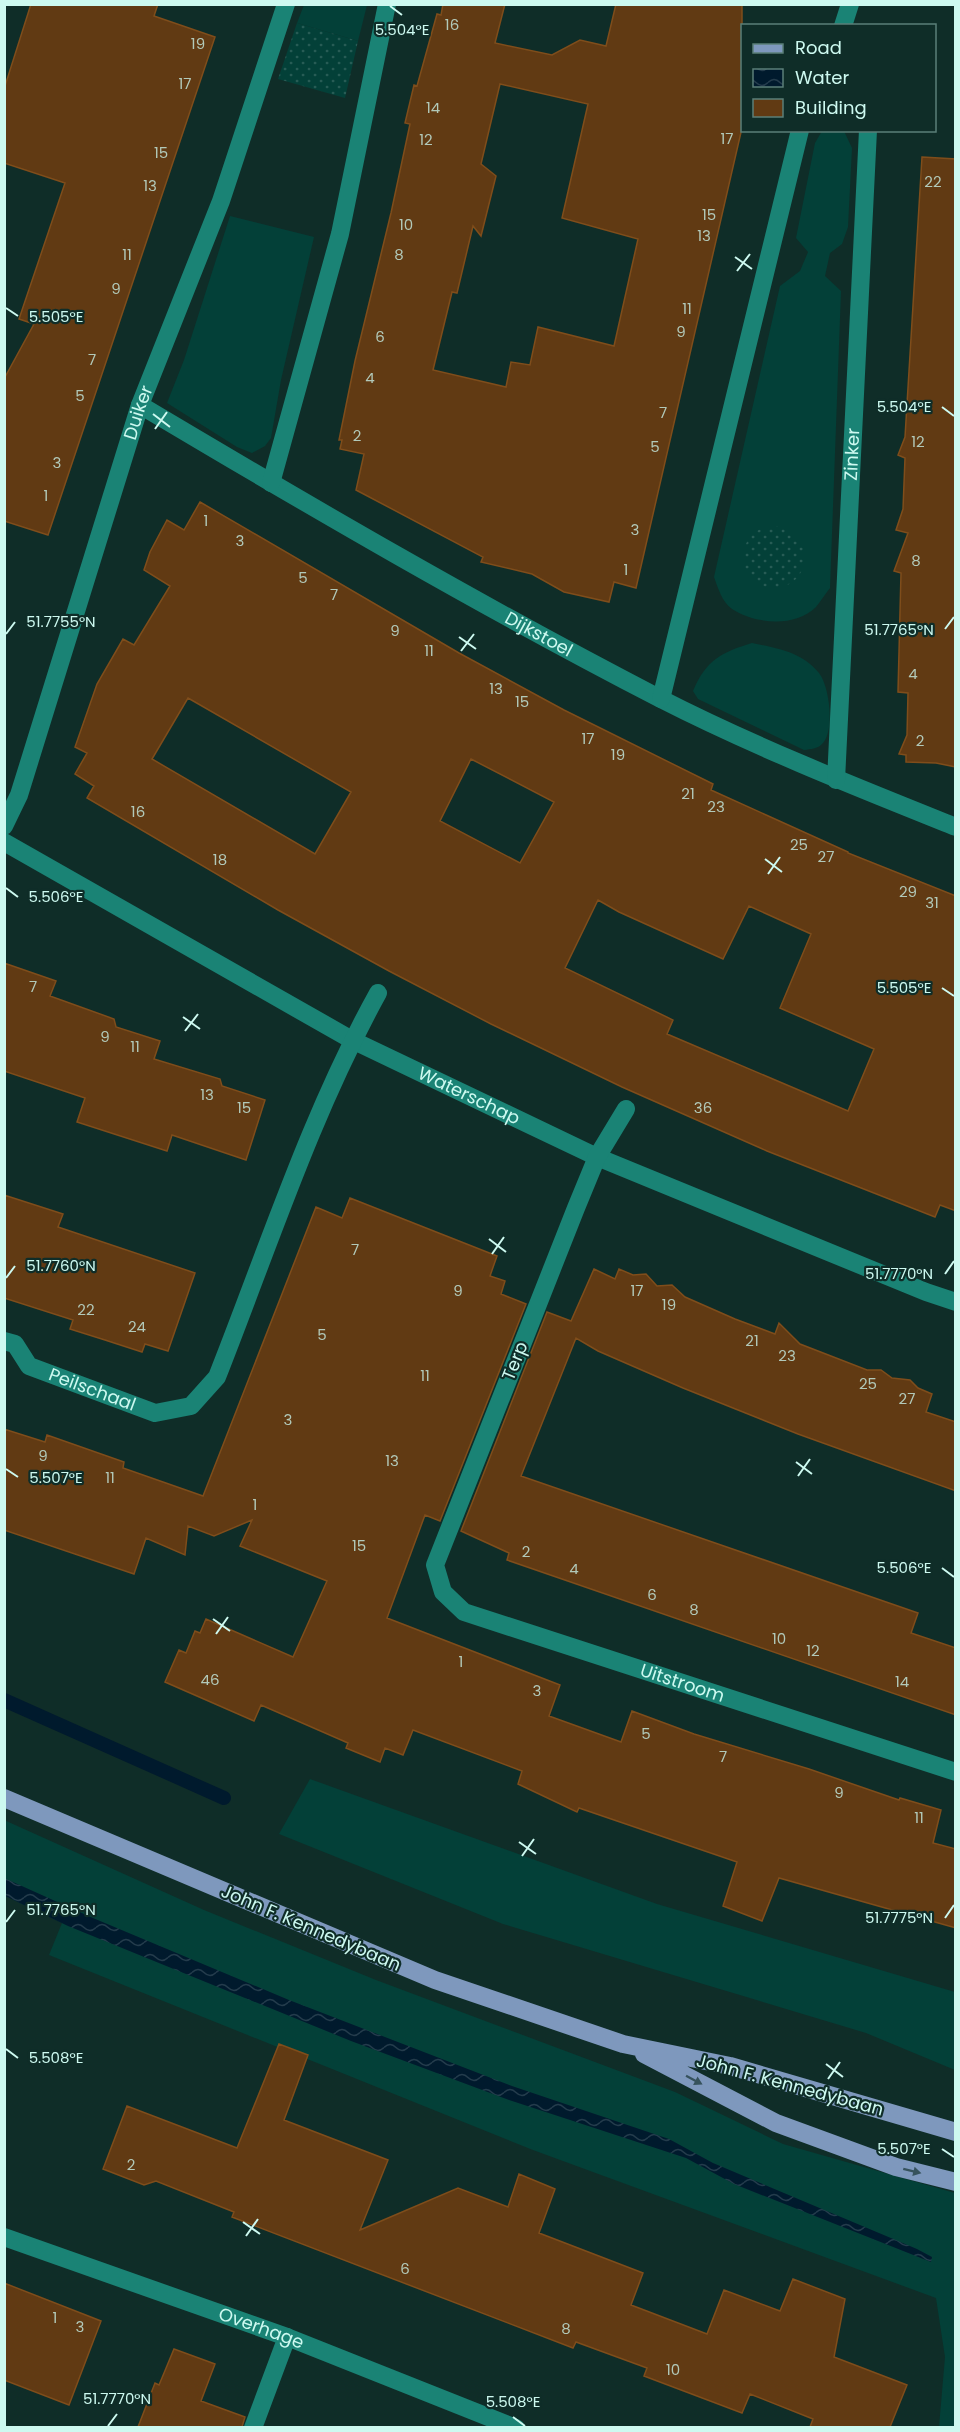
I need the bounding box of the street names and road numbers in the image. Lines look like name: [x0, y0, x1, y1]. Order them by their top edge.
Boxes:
street label: Duiker: [117, 381, 159, 443]
street label: Zinker: [838, 427, 865, 481]
street label: Dijkstoel: [501, 605, 578, 662]
street label: Waterschap: [414, 1060, 524, 1130]
street label: Terp: [495, 1338, 534, 1384]
street label: Peilschaal: [45, 1361, 140, 1417]
street label: Uitstroom: [637, 1657, 728, 1708]
street label: John F. Kennedybaan: [217, 1878, 405, 1977]
street label: John F. Kennedybaan: [694, 2047, 887, 2122]
street label: Overhage: [215, 2301, 308, 2355]

